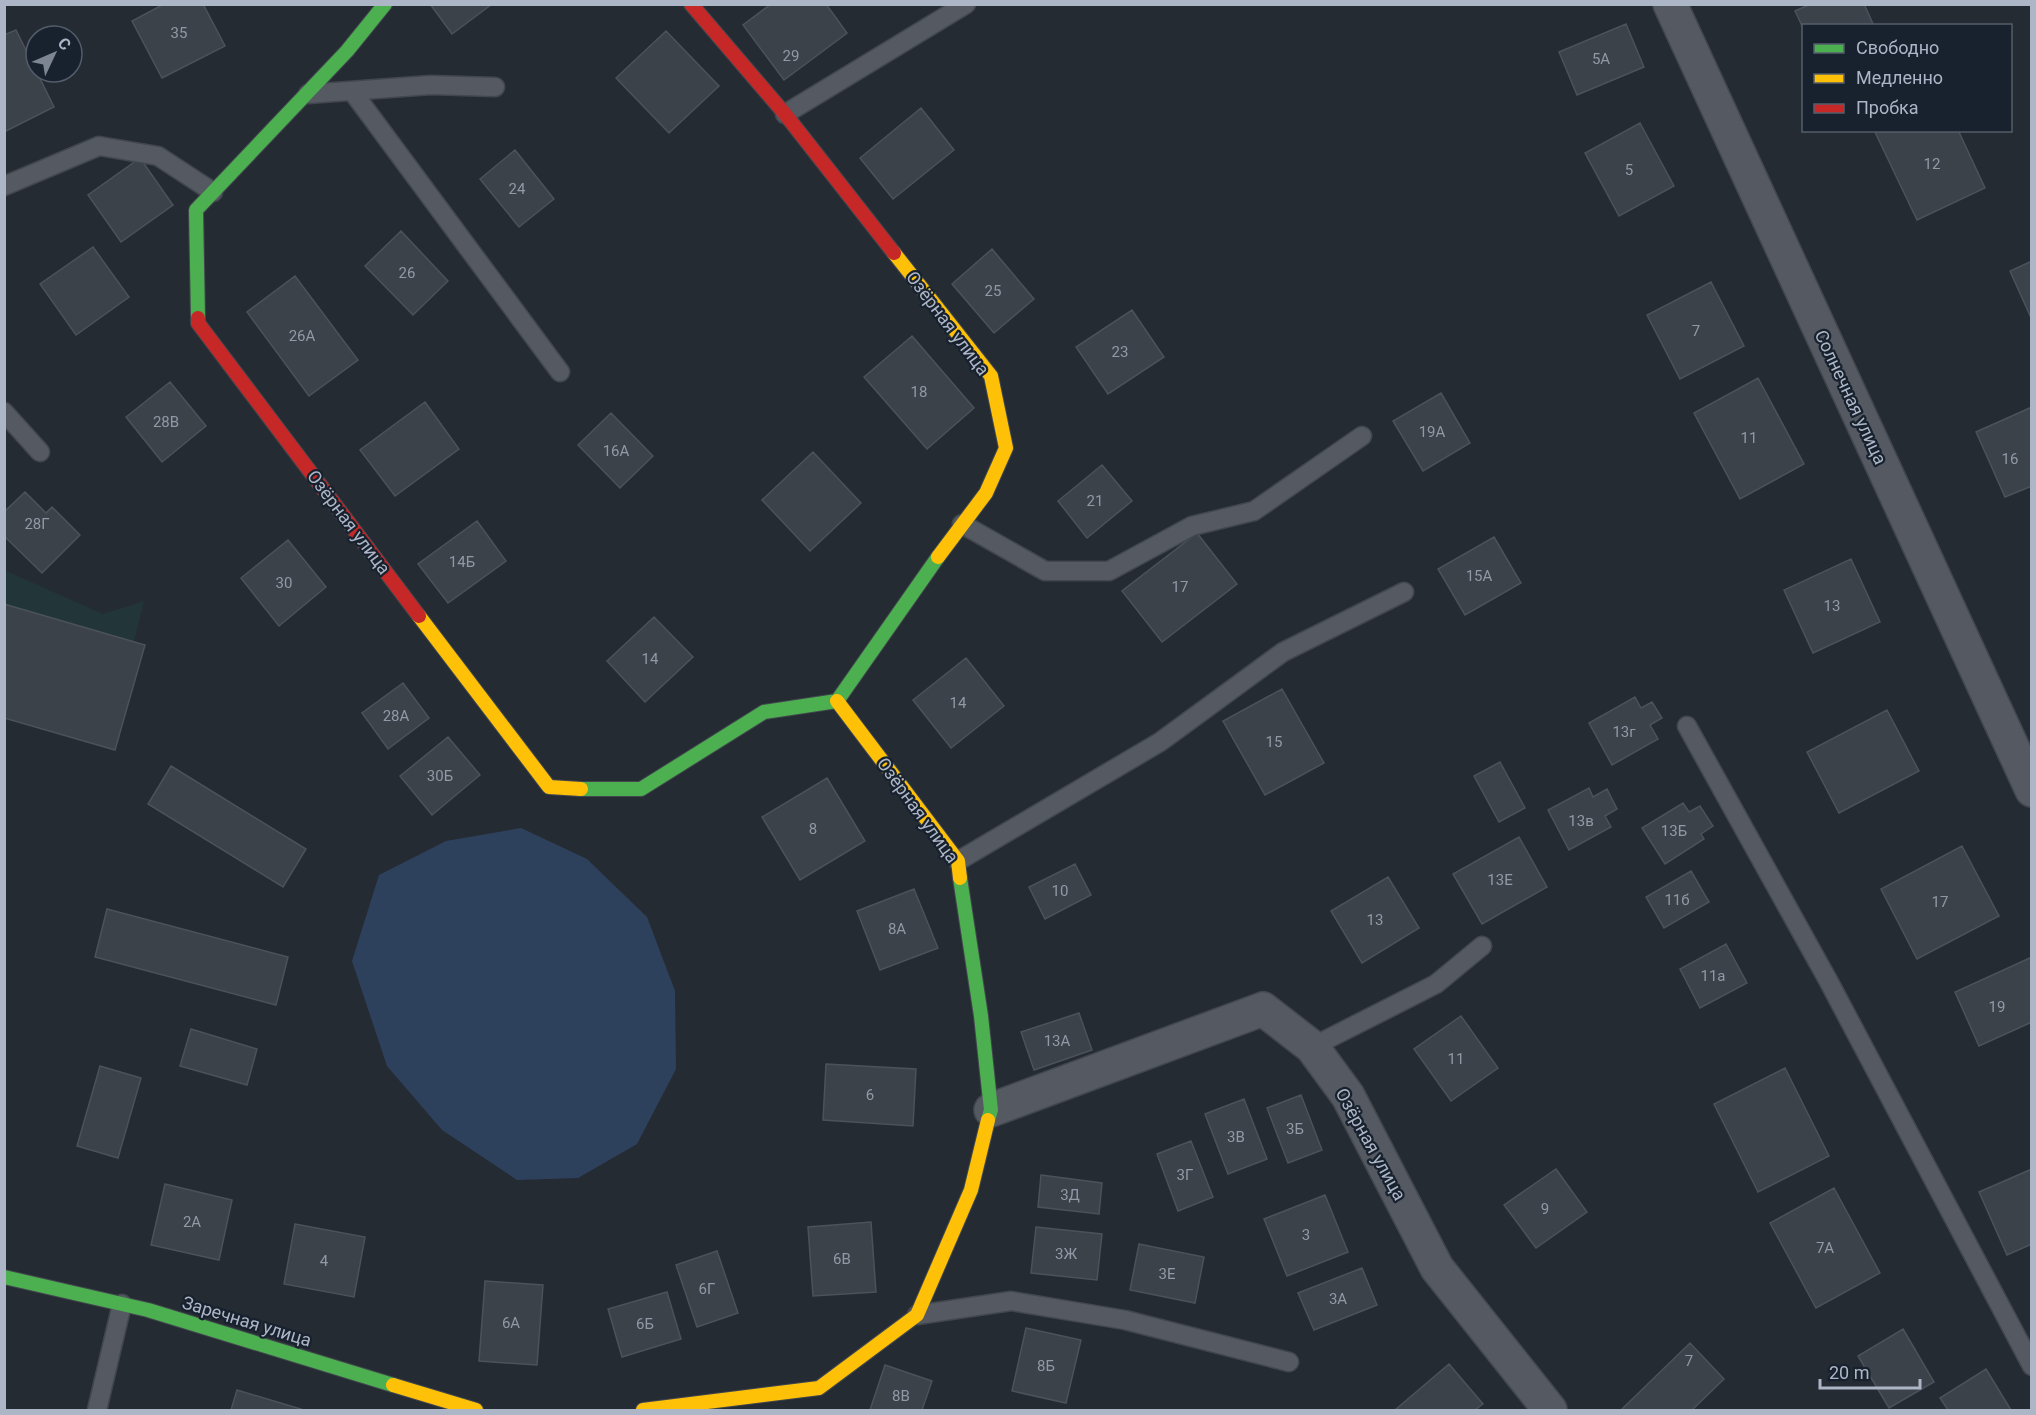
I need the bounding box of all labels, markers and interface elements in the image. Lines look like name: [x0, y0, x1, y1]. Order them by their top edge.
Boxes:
north arrow: [24, 24, 84, 84]
house number: 35: [171, 24, 187, 42]
legend: [1802, 24, 2012, 132]
text: С: [54, 34, 75, 54]
text: Свободно: [1856, 37, 1939, 58]
house number: 29: [783, 47, 799, 65]
house number: 5А: [1592, 50, 1610, 68]
text: Медленно: [1856, 67, 1943, 88]
text: Пробка: [1856, 97, 1919, 118]
house number: 12: [1924, 155, 1940, 173]
house number: 5: [1625, 161, 1633, 179]
house number: 24: [509, 180, 526, 198]
house number: 26: [399, 264, 415, 282]
street label: Озёрная улица: [902, 267, 994, 379]
house number: 25: [985, 282, 1001, 300]
house number: 7: [1692, 322, 1700, 340]
street label: Солнечная улица: [1811, 326, 1891, 468]
house number: 26А: [289, 327, 316, 345]
house number: 23: [1112, 343, 1128, 361]
house number: 18: [911, 383, 927, 401]
house number: 28В: [153, 413, 179, 431]
house number: 19А: [1419, 423, 1446, 441]
house number: 11: [1741, 429, 1757, 447]
house number: 16А: [603, 442, 630, 460]
house number: 16: [2002, 450, 2018, 468]
street label: Озёрная улица: [303, 466, 395, 578]
house number: 21: [1087, 492, 1103, 510]
house number: 28Г: [24, 515, 50, 533]
house number: 14Б: [449, 553, 475, 571]
house number: 15А: [1466, 567, 1493, 585]
house number: 30: [276, 574, 292, 592]
house number: 17: [1172, 578, 1188, 596]
house number: 13: [1824, 597, 1840, 615]
house number: 14: [642, 650, 659, 668]
house number: 14: [950, 694, 967, 712]
house number: 28А: [383, 707, 410, 725]
house number: 13г: [1612, 723, 1636, 741]
house number: 15: [1266, 733, 1282, 751]
street label: Озёрная улица: [873, 753, 963, 867]
house number: 30Б: [427, 767, 453, 785]
house number: 13в: [1568, 812, 1594, 830]
house number: 8: [809, 820, 817, 838]
house number: 13Б: [1661, 822, 1687, 840]
house number: 13Е: [1487, 871, 1513, 889]
house number: 10: [1052, 882, 1068, 900]
house number: 11б: [1664, 891, 1690, 909]
house number: 17: [1932, 893, 1948, 911]
house number: 13: [1367, 911, 1383, 929]
house number: 8А: [888, 920, 906, 938]
house number: 11а: [1700, 967, 1726, 985]
house number: 19: [1989, 998, 2005, 1016]
house number: 13А: [1044, 1032, 1071, 1050]
house number: 11: [1448, 1050, 1464, 1068]
street label: Озёрная улица: [1331, 1084, 1411, 1204]
house number: 6: [866, 1086, 874, 1104]
house number: 3Б: [1286, 1120, 1304, 1138]
house number: 3В: [1227, 1128, 1245, 1146]
house number: 3Г: [1177, 1166, 1193, 1184]
house number: 3Д: [1060, 1186, 1080, 1204]
house number: 9: [1541, 1200, 1549, 1218]
house number: 2А: [183, 1213, 201, 1231]
house number: 3: [1302, 1226, 1310, 1244]
house number: 7А: [1816, 1239, 1834, 1257]
house number: 3Ж: [1055, 1245, 1077, 1263]
house number: 6В: [833, 1250, 851, 1268]
house number: 4: [320, 1252, 329, 1270]
house number: 3Е: [1159, 1265, 1176, 1283]
house number: 6Г: [699, 1280, 715, 1298]
house number: 3А: [1329, 1290, 1347, 1308]
street label: Заречная улица: [180, 1291, 314, 1351]
house number: 6А: [502, 1314, 520, 1332]
house number: 6Б: [636, 1315, 654, 1333]
house number: 7: [1685, 1352, 1693, 1370]
scale bar: [1820, 1352, 1920, 1390]
house number: 8Б: [1037, 1357, 1055, 1375]
text: 20 m: [1829, 1362, 1869, 1383]
house number: 8В: [892, 1387, 910, 1405]

